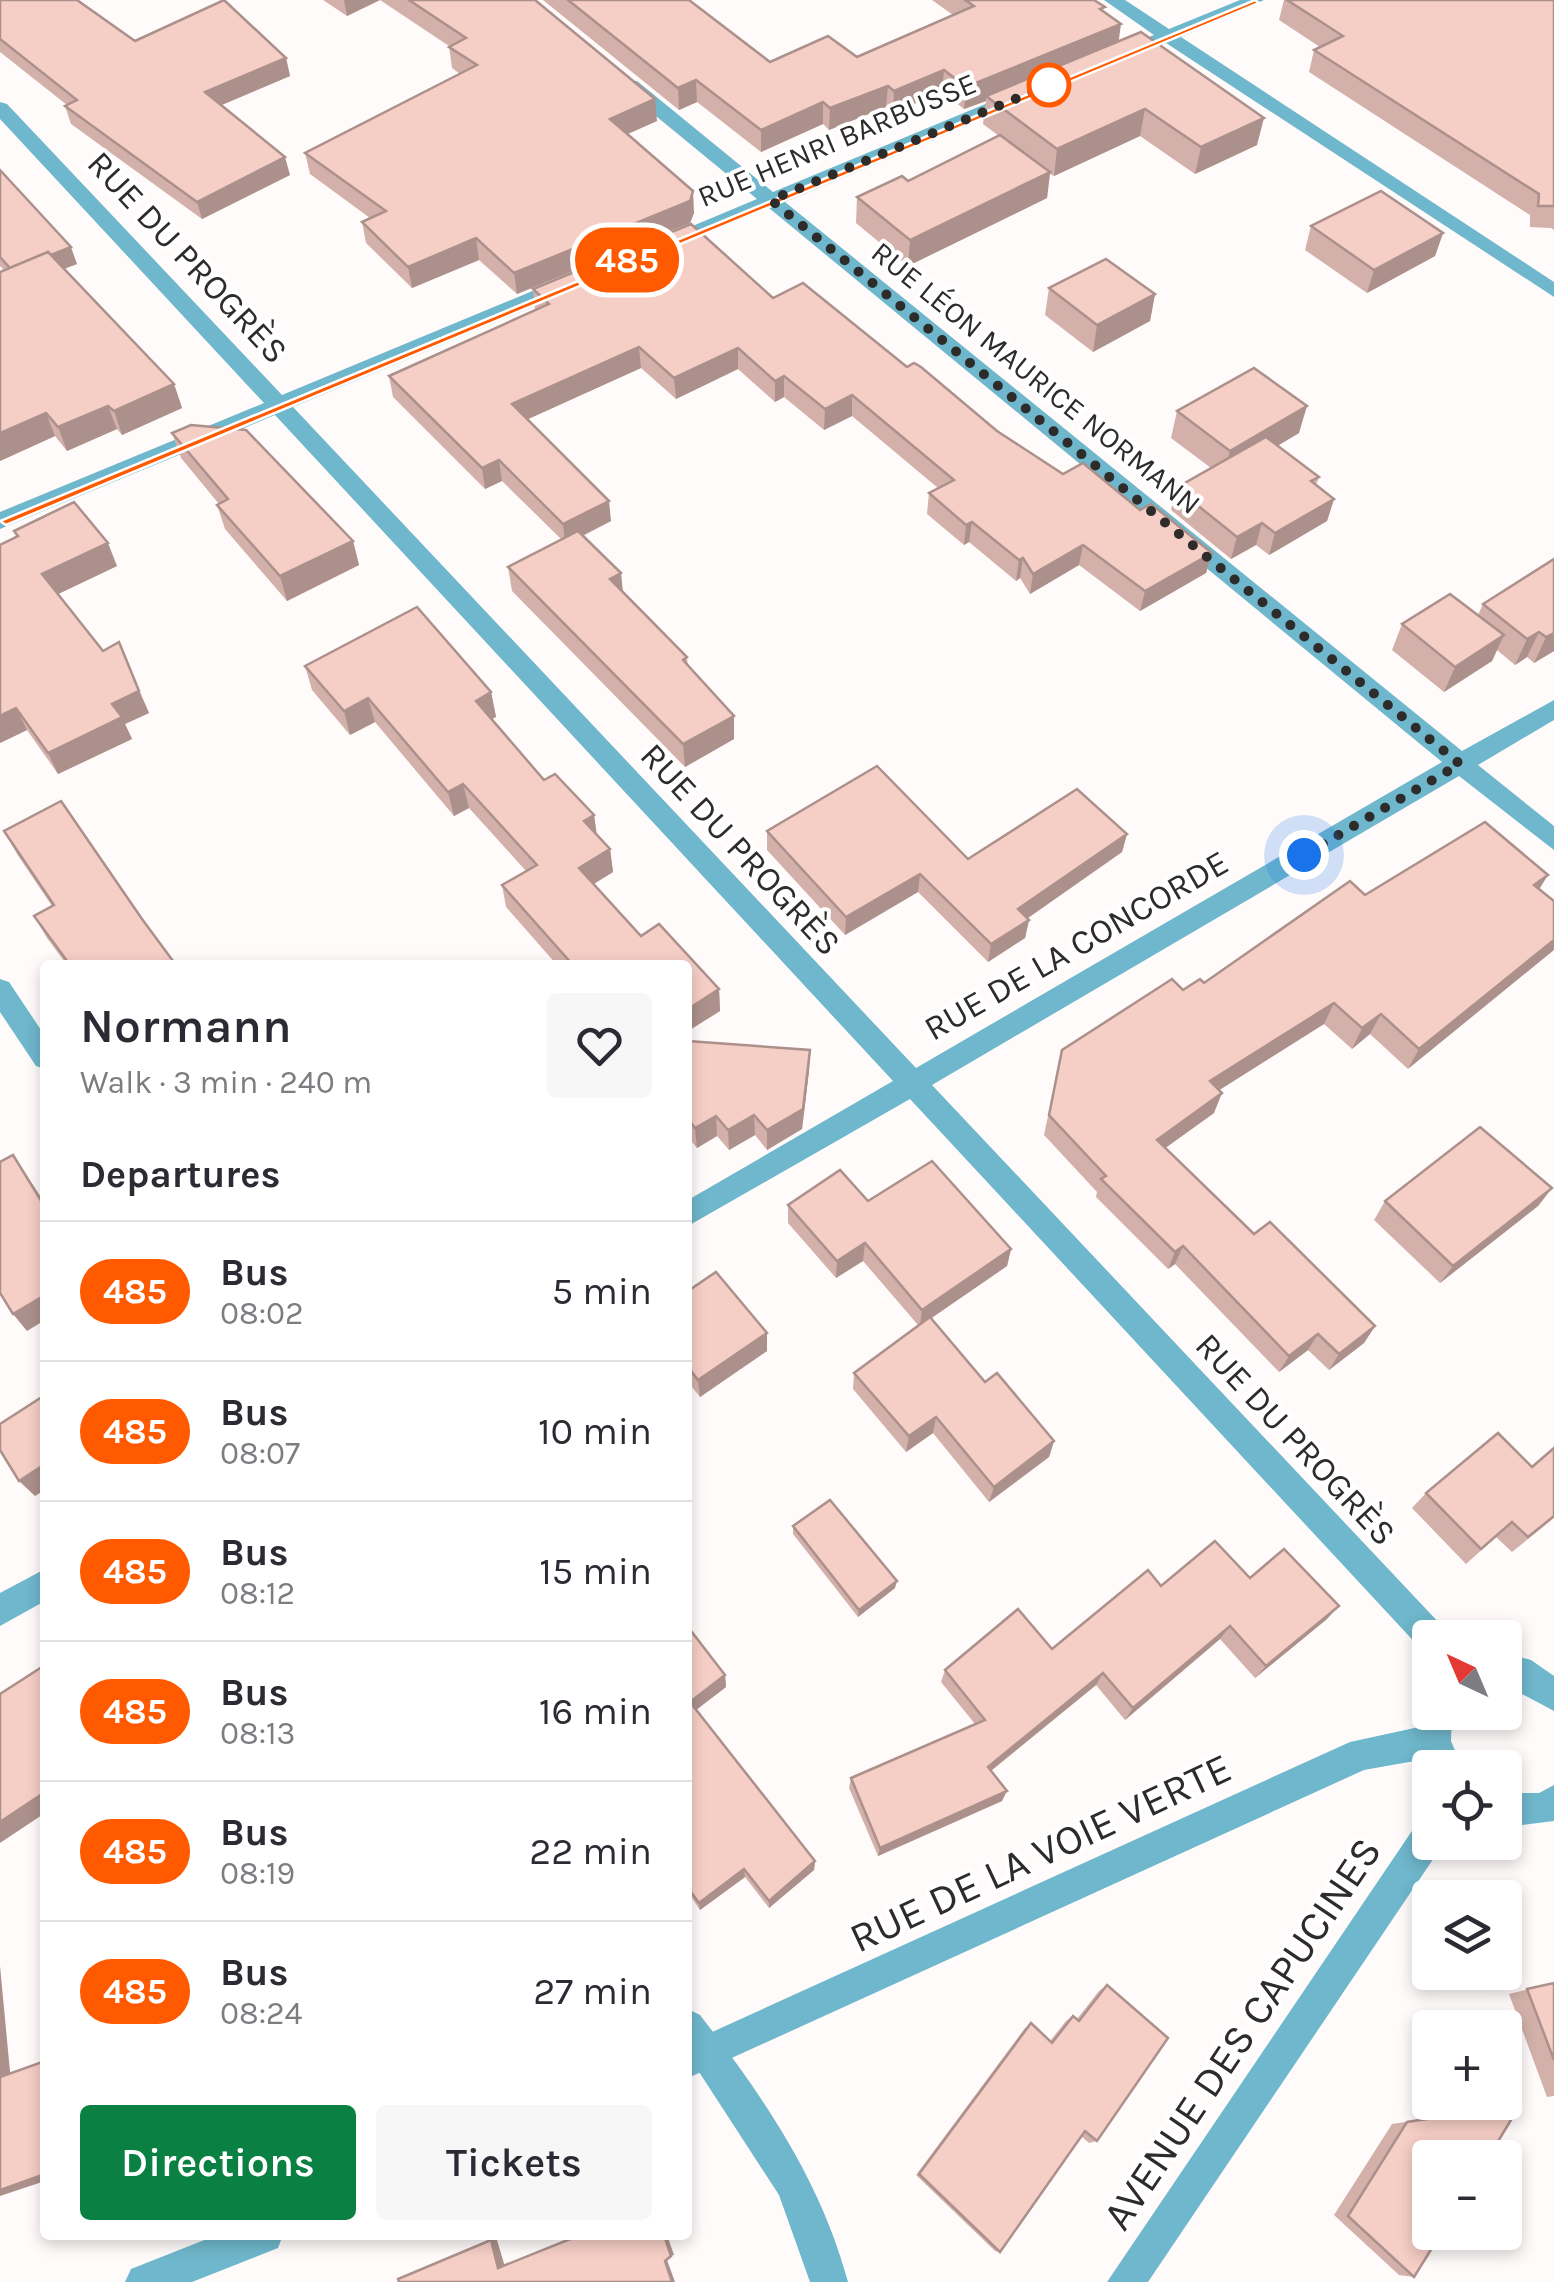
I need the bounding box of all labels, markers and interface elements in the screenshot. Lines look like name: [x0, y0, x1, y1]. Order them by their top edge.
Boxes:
unlabelled marker: [1028, 64, 1070, 106]
street label: RUE HENRI BARBUSSE: [692, 65, 982, 215]
street label: RUE DU PROGRÈS: [79, 142, 297, 372]
line badge: 485: [570, 228, 684, 292]
street label: RUE LÉON MAURICE NORMANN: [864, 234, 1208, 522]
text: 485: [595, 240, 659, 281]
street label: RUE DU PROGRÈS: [632, 734, 850, 964]
your location: [1279, 830, 1329, 880]
street label: RUE DE LA CONCORDE: [917, 842, 1236, 1049]
button: heart: [547, 993, 652, 1098]
text: Normann: [80, 998, 292, 1054]
text: Walk · 3 min · 240 m: [80, 1064, 372, 1101]
text: Departures: [80, 1152, 280, 1197]
text: Bus: [220, 1250, 289, 1295]
text: 5 min: [552, 1269, 652, 1314]
text: 485: [103, 1271, 167, 1312]
text: 08:02: [220, 1295, 304, 1332]
street label: RUE DU PROGRÈS: [1187, 1324, 1405, 1554]
text: Bus: [220, 1390, 289, 1435]
text: 10 min: [538, 1409, 652, 1454]
text: 485: [103, 1411, 167, 1452]
text: 08:07: [220, 1435, 300, 1472]
text: Bus: [220, 1530, 289, 1575]
text: 15 min: [539, 1549, 652, 1594]
text: 485: [103, 1551, 167, 1592]
text: 08:12: [220, 1575, 295, 1612]
north arrow: [1412, 1620, 1522, 1730]
map controls: [1412, 1620, 1522, 2250]
text: Bus: [220, 1670, 289, 1715]
text: 16 min: [539, 1689, 652, 1734]
text: 485: [103, 1691, 167, 1732]
text: 08:13: [220, 1715, 296, 1752]
street label: RUE DE LA VOIE VERTE: [842, 1743, 1239, 1963]
button: locate: [1412, 1750, 1522, 1860]
text: Bus: [220, 1810, 289, 1855]
street label: AVENUE DES CAPUCINES: [1092, 1828, 1392, 2239]
text: 22 min: [529, 1829, 652, 1874]
text: 485: [103, 1831, 167, 1872]
text: 08:19: [220, 1855, 295, 1892]
button: layers: [1412, 1880, 1522, 1990]
text: Bus: [220, 1950, 289, 1995]
text: 27 min: [533, 1969, 652, 2014]
text: 485: [103, 1971, 167, 2012]
text: 08:24: [220, 1995, 302, 2032]
button: +: [1412, 2010, 1522, 2120]
button: Directions: [80, 2105, 356, 2220]
button: Tickets: [376, 2105, 652, 2220]
button: −: [1412, 2140, 1522, 2250]

